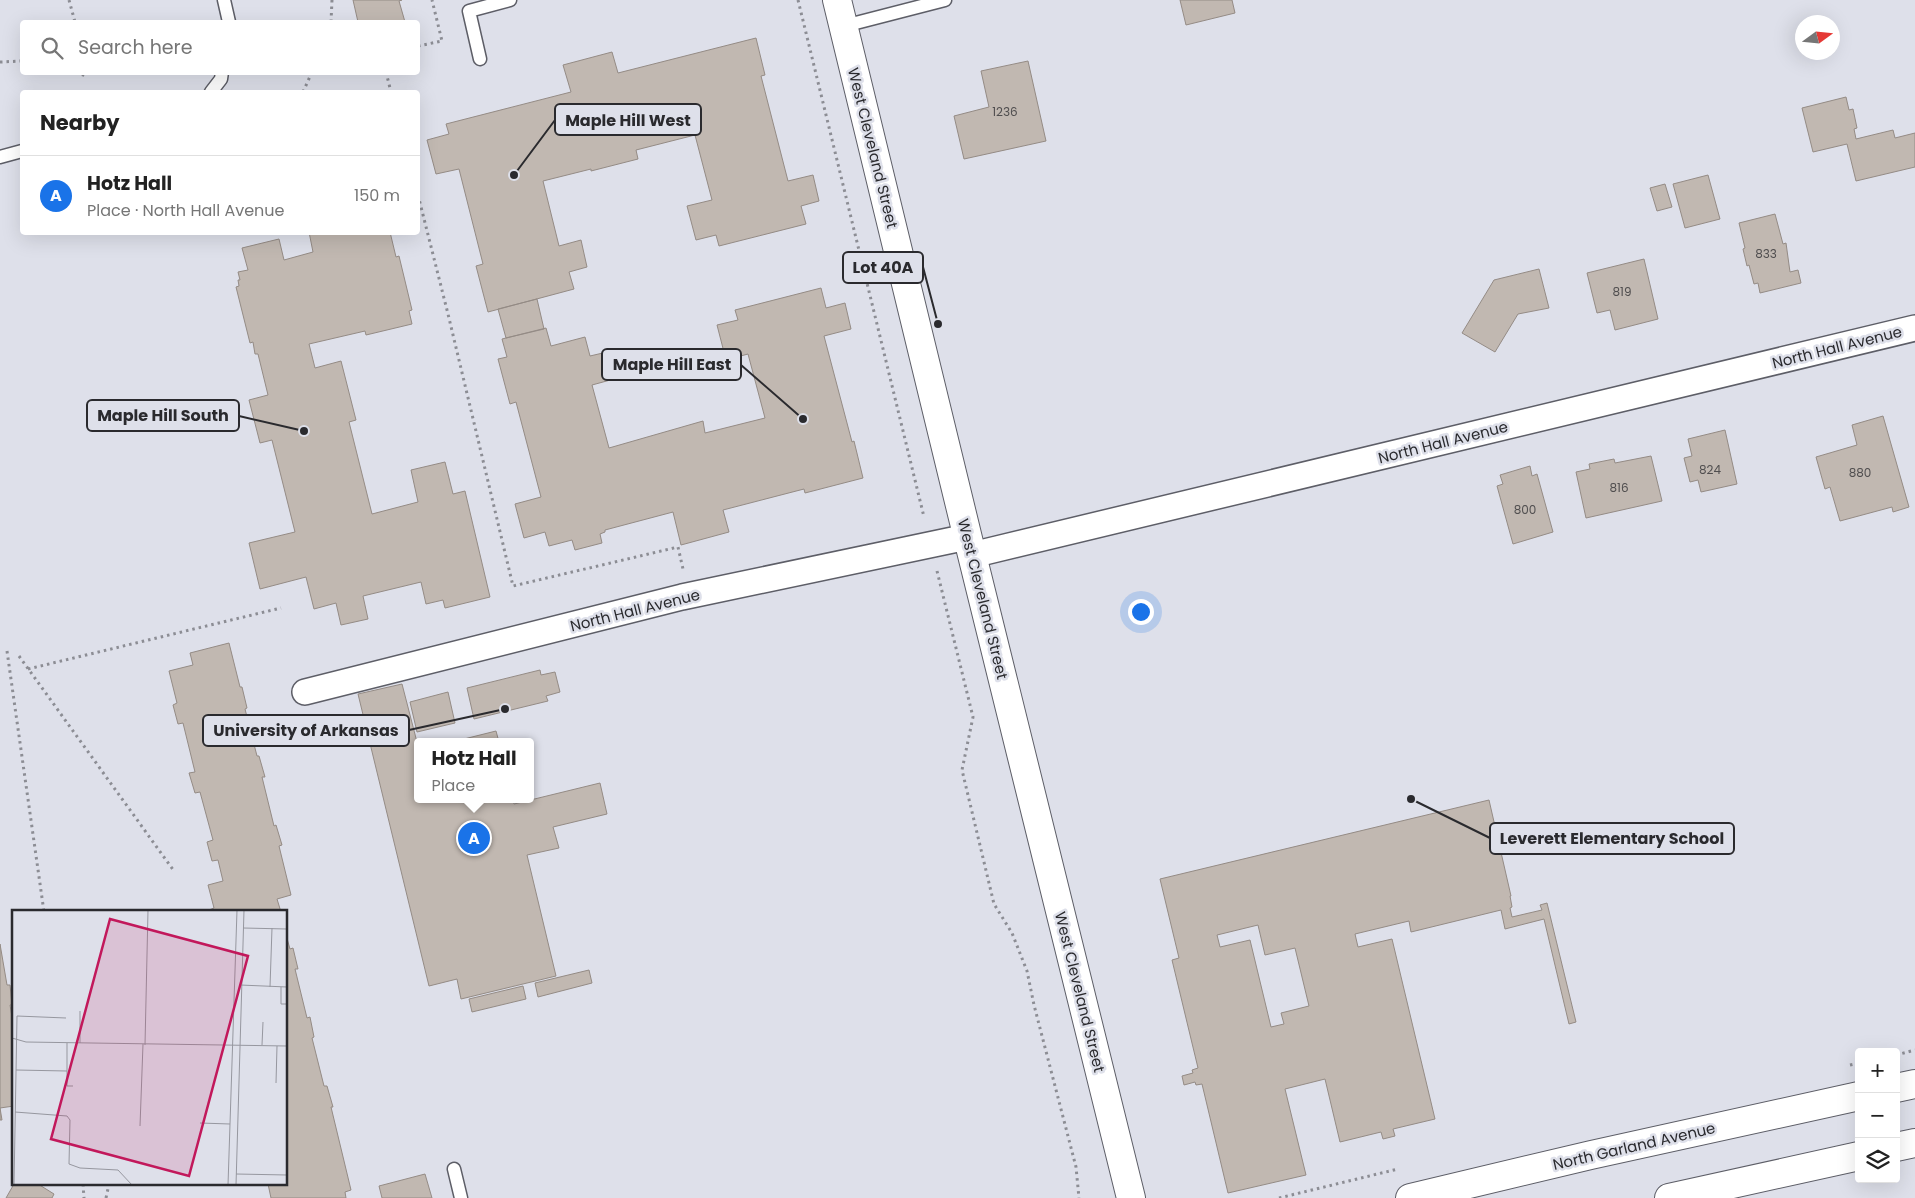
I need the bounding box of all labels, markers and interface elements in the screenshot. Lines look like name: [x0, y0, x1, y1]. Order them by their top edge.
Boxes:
north arrow: [1795, 15, 1840, 60]
search box: [20, 20, 420, 75]
icon: search: [38, 34, 66, 62]
text: Search here: [78, 34, 192, 61]
street label: West Cleveland Street: [843, 65, 903, 231]
house number: 1236: [992, 103, 1018, 120]
callout: Maple Hill West: [555, 104, 701, 135]
text: Nearby: [40, 108, 120, 137]
text: Maple Hill West: [565, 109, 691, 132]
text: Hotz Hall: [87, 170, 172, 197]
text: A: [50, 184, 62, 207]
text: 150 m: [354, 184, 400, 207]
text: Place · North Hall Avenue: [87, 199, 285, 222]
house number: 833: [1755, 245, 1777, 262]
callout: Lot 40A: [843, 252, 923, 283]
text: Lot 40A: [853, 256, 914, 279]
house number: 819: [1613, 283, 1631, 300]
street label: North Hall Avenue: [1770, 321, 1904, 373]
callout: Maple Hill East: [602, 349, 741, 380]
text: Maple Hill East: [613, 353, 731, 376]
callout: Maple Hill South: [87, 400, 239, 431]
text: Maple Hill South: [97, 404, 229, 427]
street label: North Hall Avenue: [1376, 416, 1510, 468]
house number: 824: [1699, 461, 1721, 478]
house number: 880: [1849, 464, 1871, 481]
house number: 816: [1609, 479, 1629, 496]
house number: 800: [1514, 501, 1536, 518]
street label: West Cleveland Street: [953, 516, 1013, 682]
street label: North Hall Avenue: [568, 584, 702, 636]
your location: [1128, 599, 1154, 625]
callout: University of Arkansas: [203, 715, 409, 746]
text: University of Arkansas: [213, 719, 399, 742]
popup: [414, 738, 534, 803]
text: Hotz Hall: [431, 745, 517, 772]
text: Place: [431, 774, 475, 797]
pin: A: [458, 819, 490, 857]
callout: Leverett Elementary School: [1490, 823, 1734, 854]
text: Leverett Elementary School: [1500, 827, 1724, 850]
street label: West Cleveland Street: [1050, 909, 1110, 1075]
inset map: [12, 910, 288, 1186]
map controls: [1855, 1048, 1900, 1183]
button: +: [1855, 1048, 1900, 1093]
button: −: [1855, 1093, 1900, 1138]
street label: North Garland Avenue: [1551, 1117, 1717, 1175]
button: layers: [1855, 1138, 1900, 1183]

